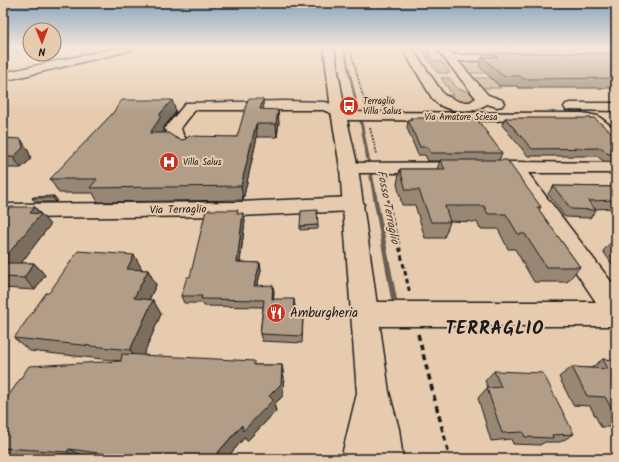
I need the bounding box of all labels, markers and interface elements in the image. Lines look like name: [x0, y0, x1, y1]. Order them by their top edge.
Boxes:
north arrow: [22, 22, 62, 62]
text: N: [38, 42, 46, 60]
place label: Terraglio Villa Salus: [363, 94, 402, 119]
bus stop icon: Terraglio Villa Salus: [338, 95, 360, 117]
street label: Via Amatore Sciesa: [425, 110, 497, 125]
hospital icon: Villa Salus: [158, 151, 180, 173]
place label: Villa Salus: [183, 155, 222, 170]
water label: Fosso Terraglio: [372, 169, 405, 247]
street label: Via Terraglio: [149, 201, 207, 219]
restaurant icon: Amburgheria: [265, 302, 287, 324]
place label: Amburgheria: [290, 303, 358, 324]
district label: TERRAGLIO: [446, 315, 544, 344]

